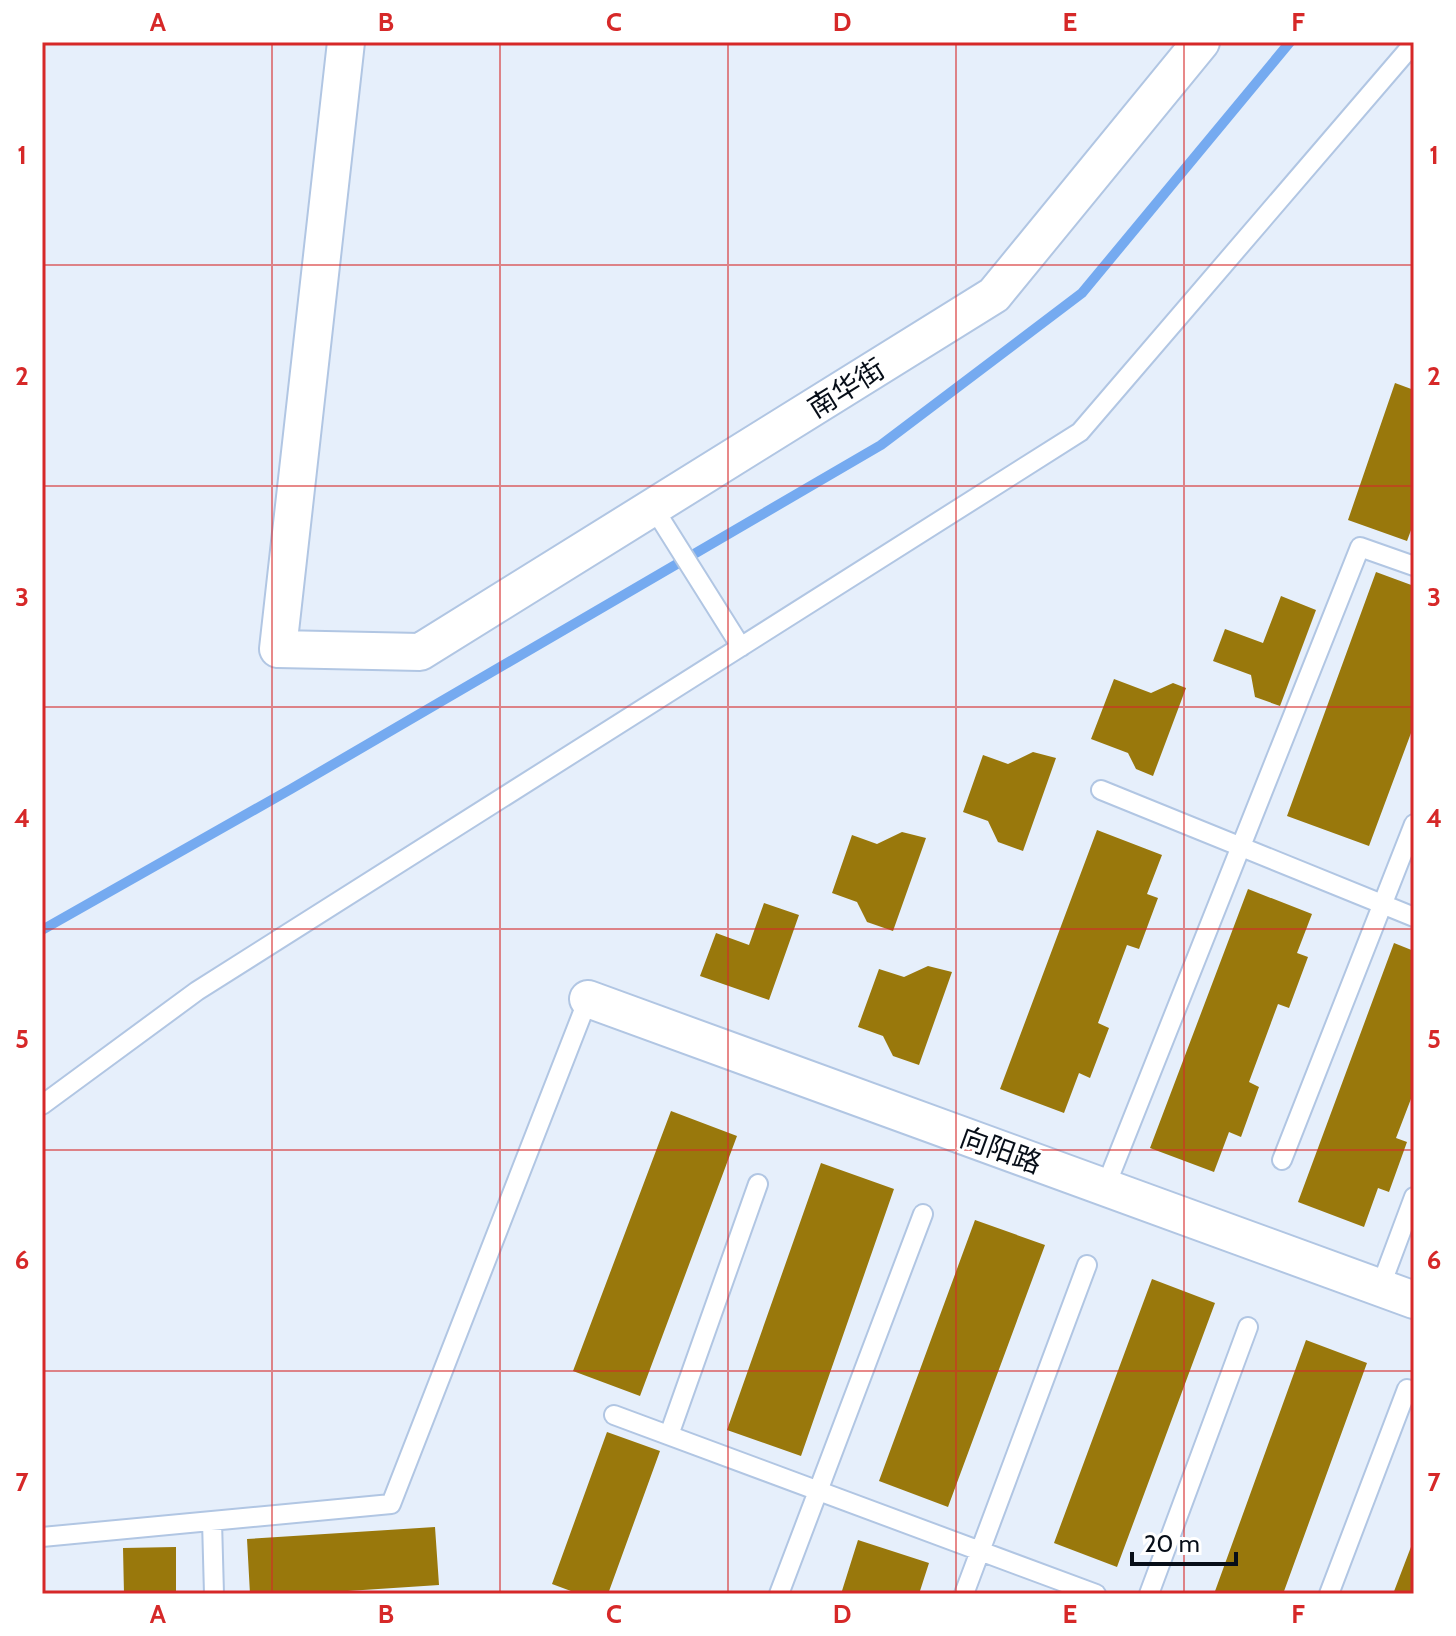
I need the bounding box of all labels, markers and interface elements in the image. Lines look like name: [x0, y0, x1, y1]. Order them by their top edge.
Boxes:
text: A: [150, 6, 167, 38]
text: B: [378, 6, 394, 38]
text: C: [606, 6, 622, 38]
text: D: [833, 6, 851, 38]
text: E: [1063, 6, 1077, 38]
text: F: [1291, 6, 1305, 38]
text: 1: [17, 139, 27, 171]
text: 1: [1429, 139, 1439, 171]
street label: 南华街: [801, 351, 891, 425]
text: 2: [15, 360, 29, 392]
text: 2: [1427, 360, 1441, 392]
text: 3: [15, 581, 29, 613]
text: 3: [1427, 581, 1441, 613]
text: 4: [14, 802, 30, 834]
text: 4: [1426, 802, 1442, 834]
text: 5: [15, 1023, 29, 1055]
text: 5: [1427, 1023, 1441, 1055]
street label: 向阳路: [956, 1120, 1046, 1180]
text: 6: [15, 1244, 29, 1276]
text: 6: [1427, 1244, 1441, 1276]
text: 7: [15, 1466, 29, 1498]
text: 7: [1427, 1466, 1441, 1498]
scale bar: [1132, 1516, 1236, 1566]
text: 20 m: [1144, 1529, 1200, 1558]
text: A: [150, 1598, 167, 1630]
text: B: [378, 1598, 394, 1630]
text: C: [606, 1598, 622, 1630]
text: D: [833, 1598, 851, 1630]
text: E: [1063, 1598, 1077, 1630]
text: F: [1291, 1598, 1305, 1630]

